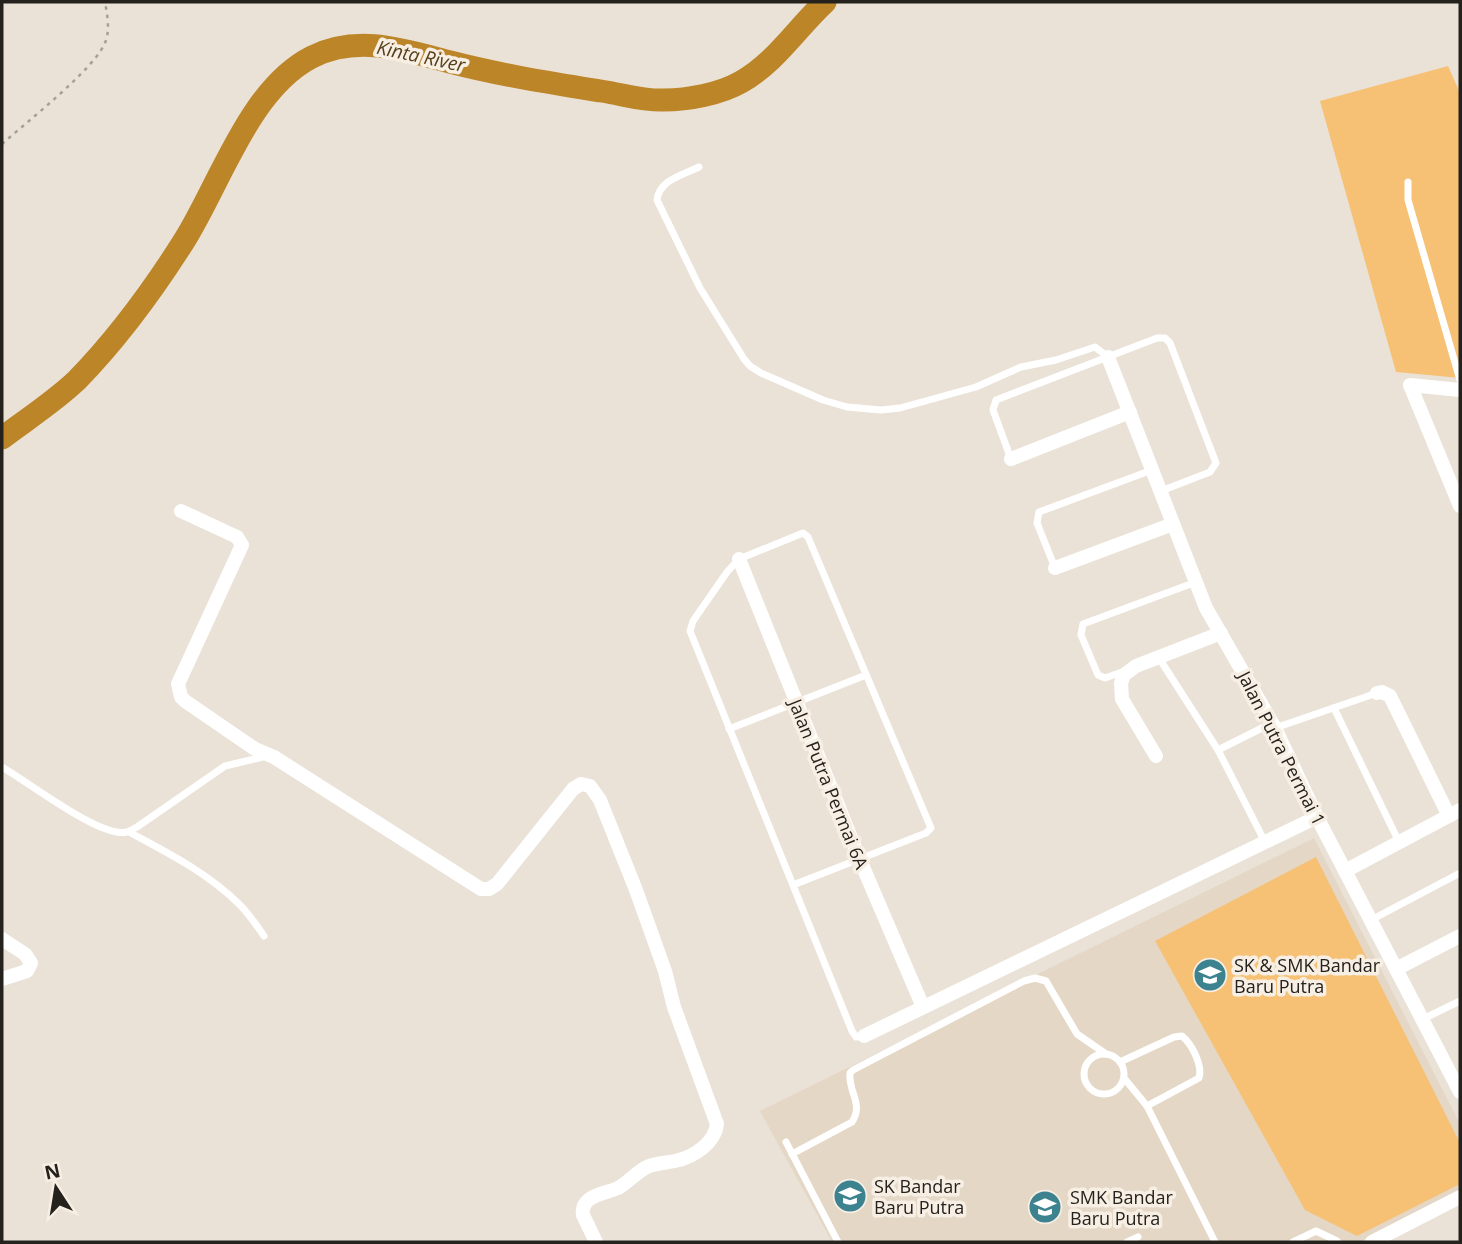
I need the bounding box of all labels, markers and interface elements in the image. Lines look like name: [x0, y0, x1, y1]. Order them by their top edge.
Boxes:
water label: Kinta River: [374, 34, 469, 78]
street label: Jalan Putra Permai 1: [1232, 665, 1331, 829]
street label: Jalan Putra Permai 6A: [783, 694, 874, 873]
place label: SK & SMK Bandar Baru Putra: [1234, 953, 1381, 998]
school or university icon: SK & SMK Bandar Baru Putra: [1191, 956, 1229, 994]
north arrow: [21, 1153, 91, 1223]
text: N: [42, 1157, 63, 1186]
place label: SK Bandar Baru Putra: [874, 1174, 964, 1219]
school or university icon: SK Bandar Baru Putra: [831, 1177, 869, 1215]
place label: SMK Bandar Baru Putra: [1070, 1185, 1173, 1230]
school or university icon: SMK Bandar Baru Putra: [1026, 1188, 1064, 1226]

